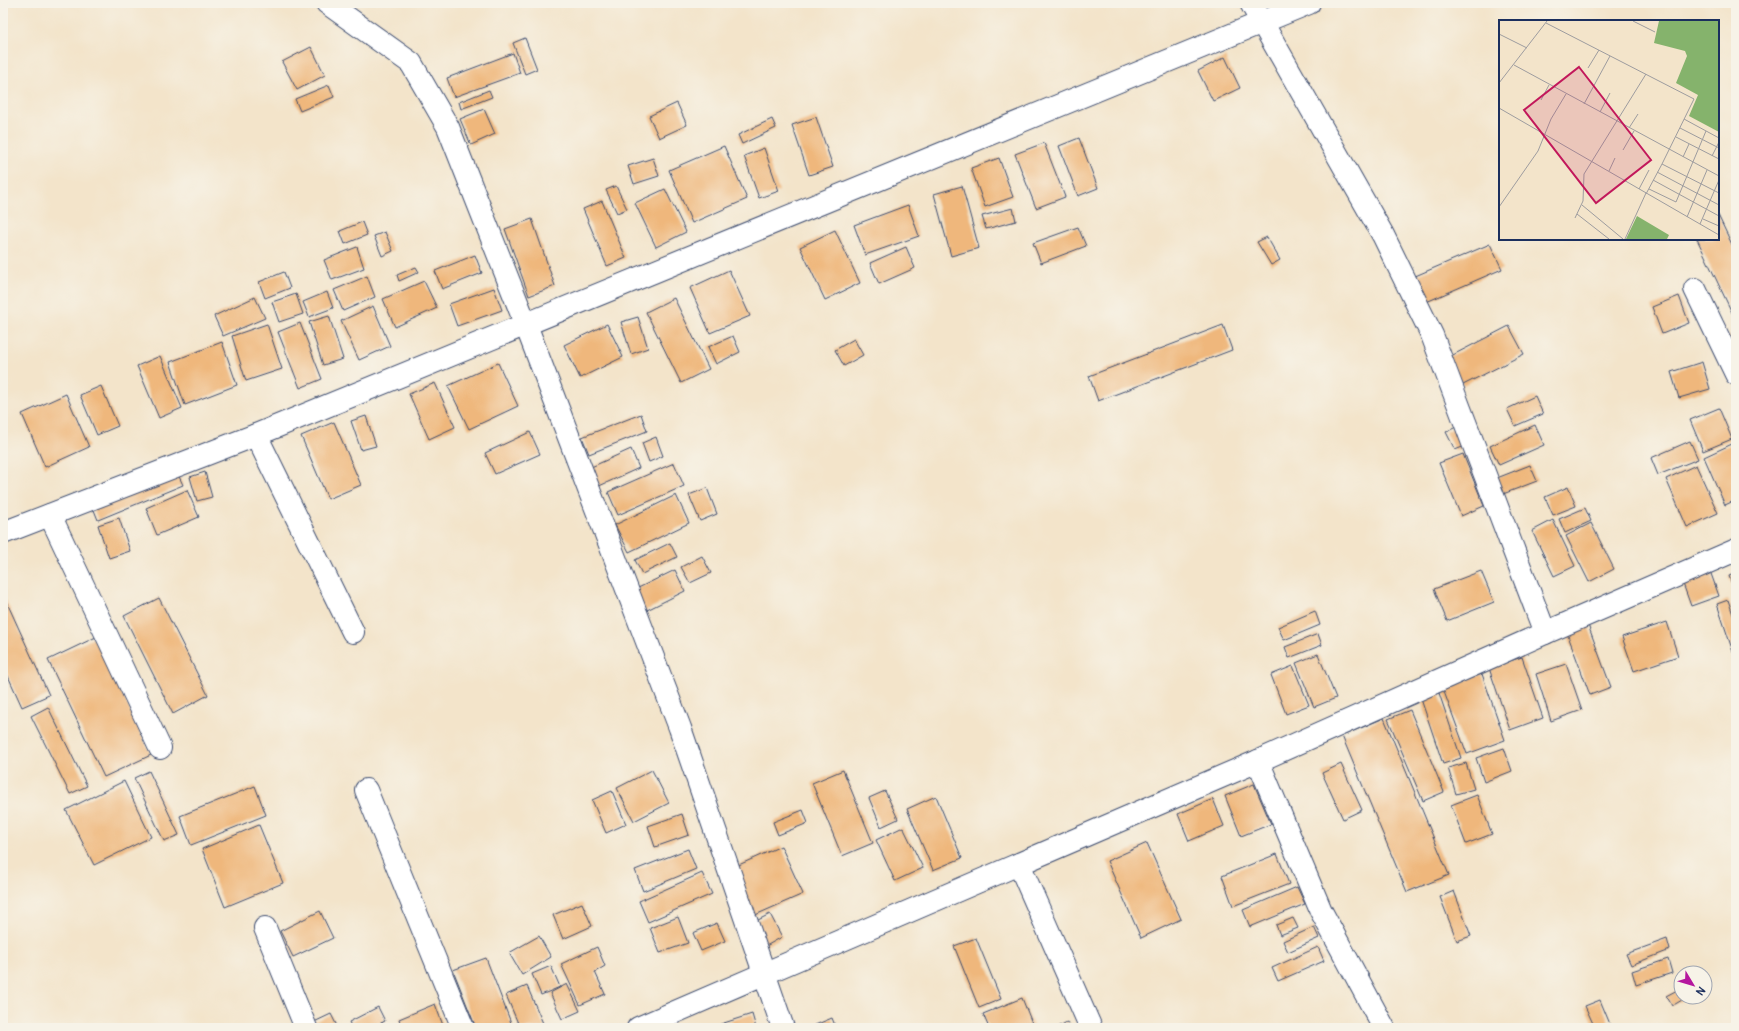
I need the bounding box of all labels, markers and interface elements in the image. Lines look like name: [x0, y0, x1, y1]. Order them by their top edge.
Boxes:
inset map: [1499, 20, 1719, 240]
north arrow: [1673, 965, 1713, 1005]
text: N: [1693, 984, 1708, 998]

